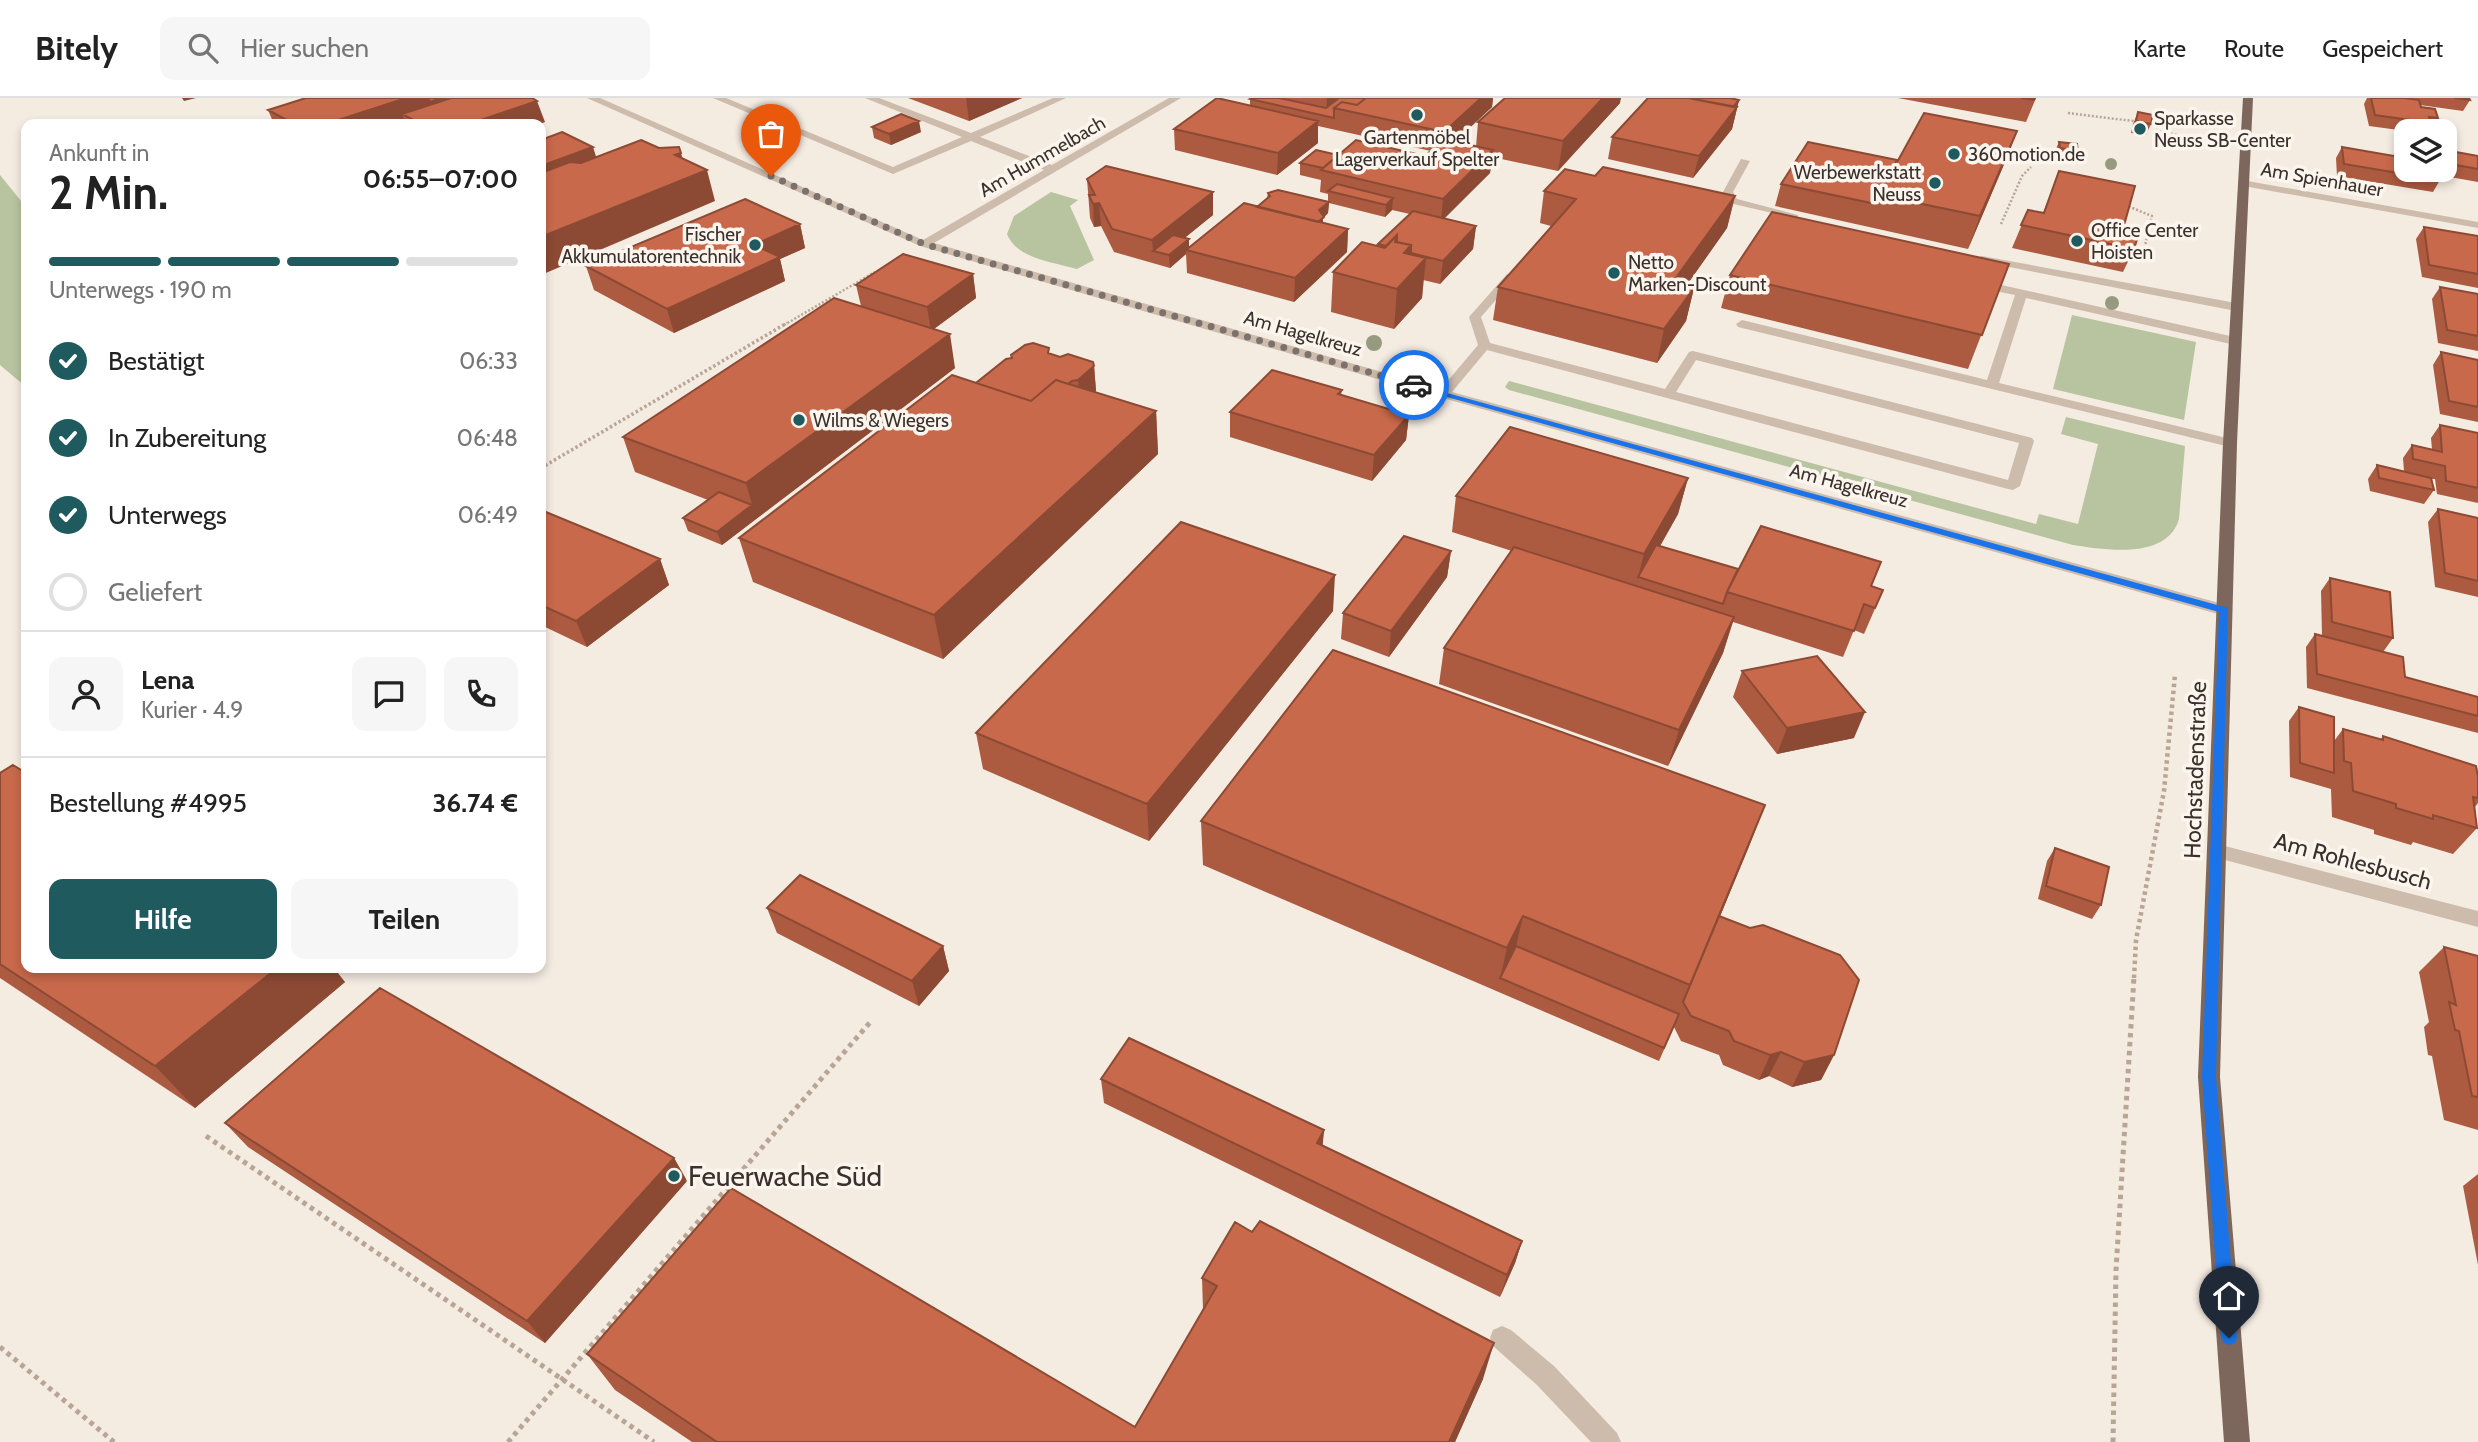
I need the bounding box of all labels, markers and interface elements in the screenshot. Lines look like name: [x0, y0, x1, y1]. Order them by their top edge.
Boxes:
search box: [160, 17, 650, 80]
text: Bitely: [35, 28, 118, 68]
icon: search: [184, 29, 222, 67]
text: Hier suchen: [240, 32, 369, 64]
text: Karte: [2133, 34, 2186, 63]
text: Route: [2224, 34, 2284, 63]
text: Gespeichert: [2322, 34, 2443, 63]
pin: [741, 104, 801, 176]
marker: Gartenmöbel Lagerverkauf Spelter: [1409, 107, 1425, 123]
place label: Sparkasse Neuss SB-Center: [2154, 107, 2291, 152]
street label: Am Hummelbach: [975, 111, 1109, 202]
icon: bag: [752, 115, 790, 153]
map controls: [2394, 119, 2457, 182]
button: layers: [2394, 119, 2457, 182]
marker: Sparkasse Neuss SB-Center: [2132, 121, 2148, 137]
place label: Gartenmöbel Lagerverkauf Spelter: [1335, 126, 1499, 171]
text: Ankunft in: [49, 139, 149, 167]
place label: 360motion.de: [1968, 143, 2085, 166]
marker: 360motion.de: [1946, 146, 1962, 162]
street label: Am Spienhauer: [2259, 157, 2385, 202]
place label: Werbewerkstatt Neuss: [1794, 161, 1922, 206]
text: 06:55–07:00: [363, 163, 518, 195]
text: 2 Min.: [49, 165, 168, 221]
marker: Werbewerkstatt Neuss: [1927, 175, 1943, 191]
place label: Office Center Hoisten: [2091, 219, 2198, 264]
place label: Fischer Akkumulatorentechnik: [561, 223, 741, 268]
marker: Office Center Hoisten: [2069, 233, 2085, 249]
marker: Fischer Akkumulatorentechnik: [747, 237, 763, 253]
place label: Netto Marken-Discount: [1628, 251, 1767, 296]
marker: Netto Marken-Discount: [1606, 265, 1622, 281]
text: Unterwegs · 190 m: [49, 276, 232, 304]
street label: Am Hagelkreuz: [1241, 306, 1365, 361]
icon: check: [49, 342, 87, 380]
text: Bestätigt: [108, 345, 205, 377]
text: 06:33: [459, 347, 518, 375]
courier: [1379, 350, 1449, 420]
icon: car: [1395, 366, 1433, 404]
place label: Wilms & Wiegers: [813, 409, 949, 432]
marker: Wilms & Wiegers: [791, 412, 807, 428]
icon: check: [49, 419, 87, 457]
text: In Zubereitung: [108, 422, 266, 454]
text: 06:48: [457, 424, 518, 452]
street label: Am Hagelkreuz: [1787, 459, 1911, 512]
icon: check: [49, 496, 87, 534]
text: Unterwegs: [108, 499, 227, 531]
text: 06:49: [458, 501, 518, 529]
text: Geliefert: [108, 576, 202, 608]
button: person: [49, 657, 123, 731]
button: chat: [352, 657, 426, 731]
button: phone: [444, 657, 518, 731]
text: Lena: [141, 664, 195, 696]
street label: Hochstadenstraße: [2178, 681, 2212, 859]
text: Kurier · 4.9: [141, 696, 243, 724]
text: Bestellung #4995: [49, 787, 247, 819]
text: 36.74 €: [433, 787, 518, 819]
street label: Am Rohlesbusch: [2271, 827, 2435, 895]
button: Hilfe: [49, 879, 277, 959]
button: Teilen: [291, 879, 518, 959]
place label: Feuerwache Süd: [688, 1159, 882, 1193]
marker: Feuerwache Süd: [666, 1168, 682, 1184]
pin: [2199, 1266, 2259, 1338]
icon: home: [2210, 1277, 2248, 1315]

